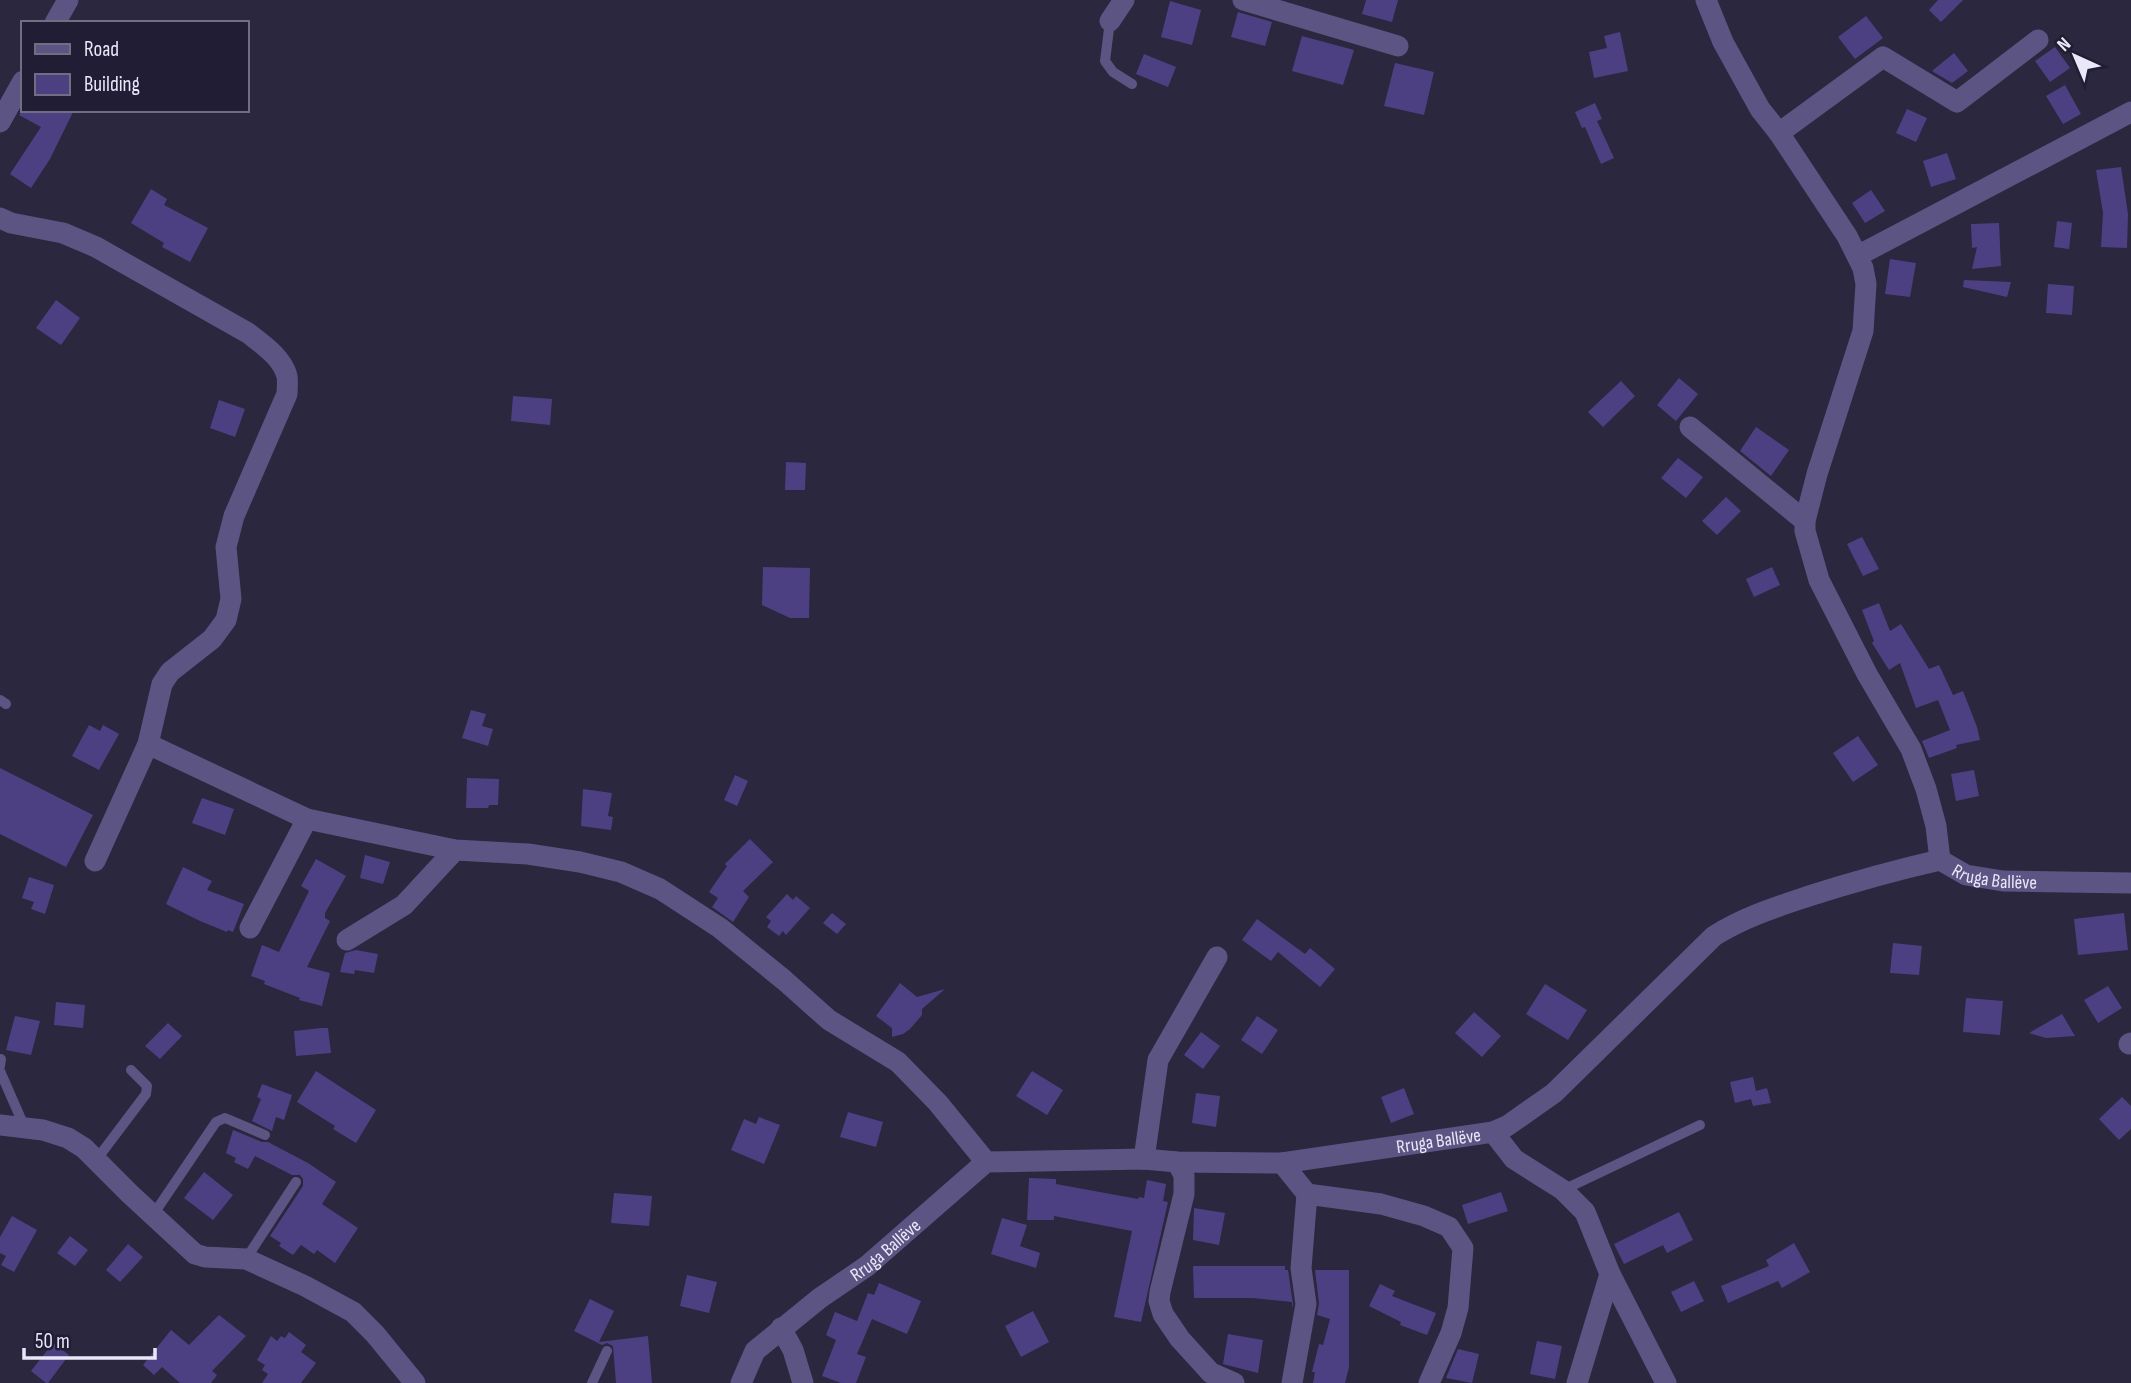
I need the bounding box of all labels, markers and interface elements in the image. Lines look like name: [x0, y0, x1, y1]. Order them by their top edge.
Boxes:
legend: [21, 21, 248, 112]
north arrow: [2040, 21, 2110, 91]
text: N: [2053, 33, 2076, 57]
text: Road: [84, 37, 119, 62]
text: Building: [84, 72, 140, 97]
street label: Rruga Ballëve: [1948, 859, 2037, 895]
street label: Rruga Ballëve: [1395, 1124, 1482, 1159]
street label: Rruga Ballëve: [846, 1214, 926, 1287]
scale bar: [24, 1316, 156, 1360]
text: 50 m: [35, 1329, 70, 1354]

